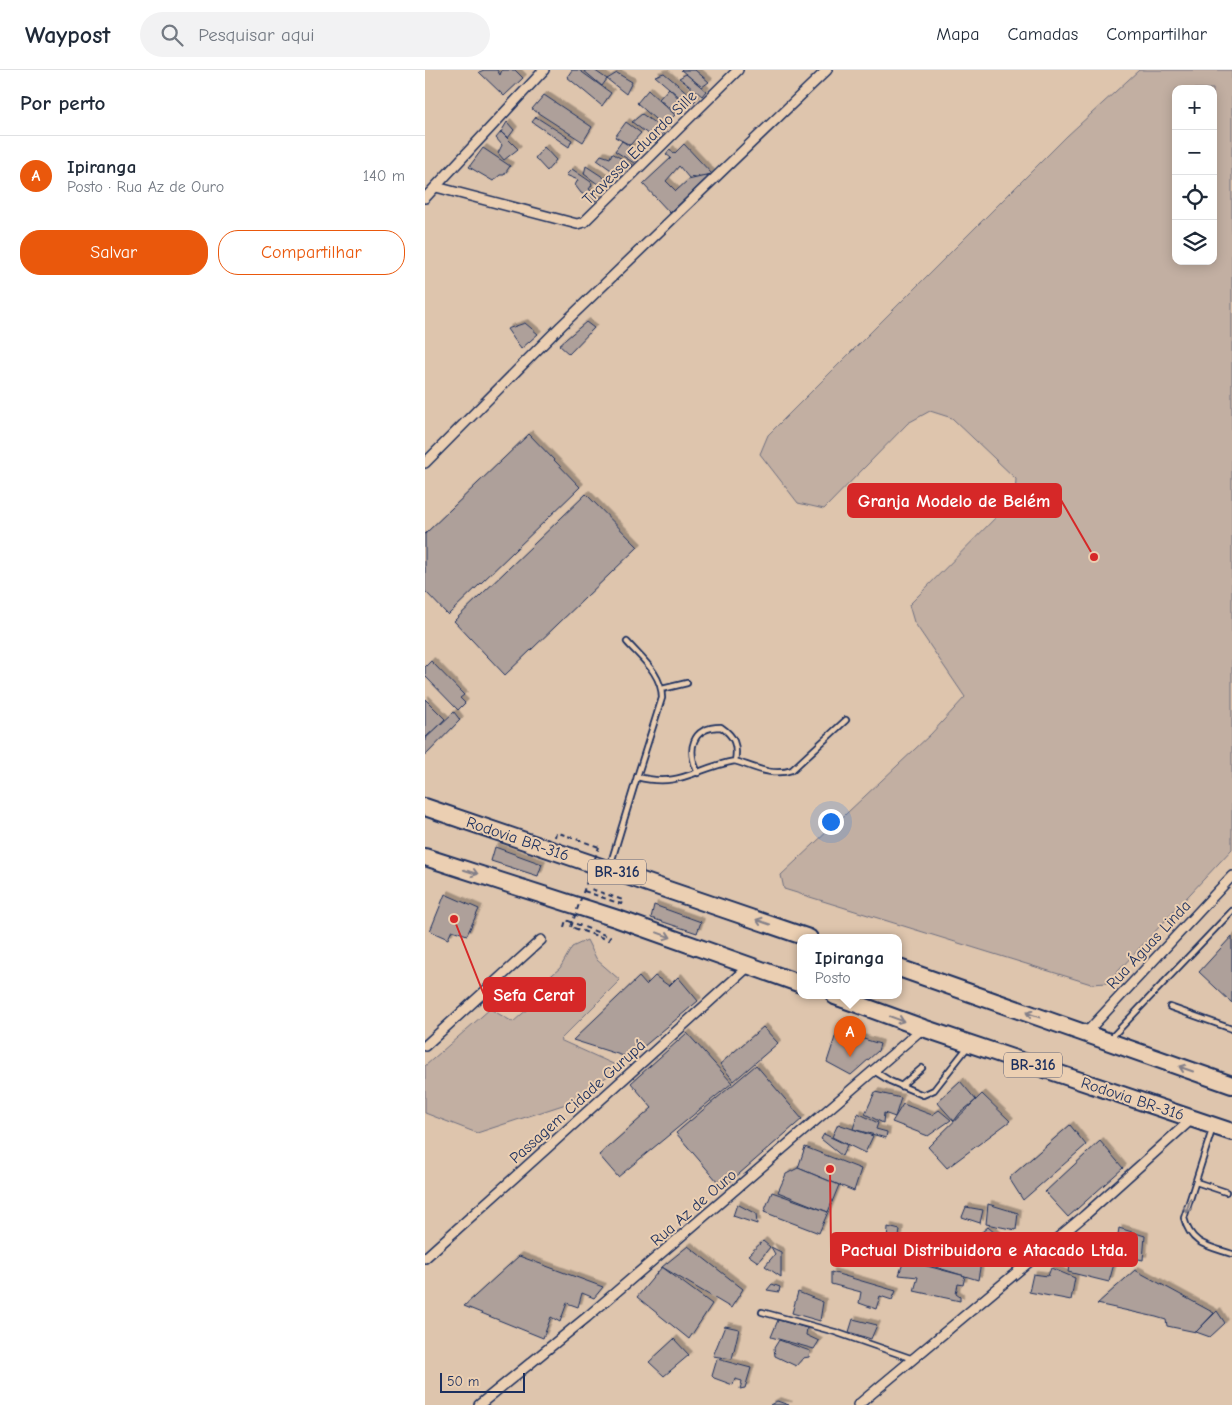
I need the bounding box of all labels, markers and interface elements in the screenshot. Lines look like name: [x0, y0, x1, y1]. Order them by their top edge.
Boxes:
search box: [140, 12, 490, 57]
text: Waypost: [25, 21, 110, 49]
icon: search: [158, 21, 186, 49]
text: Pesquisar aqui: [198, 24, 315, 46]
text: Mapa: [936, 24, 979, 45]
text: Camadas: [1007, 24, 1078, 45]
text: Compartilhar: [1106, 24, 1207, 45]
map controls: [1172, 85, 1217, 265]
button: +: [1172, 85, 1217, 130]
street label: Travessa Eduardo Sille: [579, 87, 701, 209]
text: Por perto: [20, 91, 105, 115]
button: −: [1172, 130, 1217, 175]
text: Ipiranga: [67, 156, 136, 178]
text: A: [32, 167, 40, 185]
text: 140 m: [363, 167, 405, 185]
button: locate: [1172, 175, 1217, 220]
text: Posto · Rua Az de Ouro: [67, 178, 224, 196]
button: layers: [1172, 220, 1217, 265]
button: Salvar: [20, 230, 208, 275]
button: Compartilhar: [218, 230, 405, 275]
callout: Granja Modelo de Belém: [848, 484, 1061, 517]
text: Granja Modelo de Belém: [858, 491, 1050, 512]
your location: [818, 809, 844, 835]
street label: Rodovia BR-316: [464, 813, 571, 865]
road number: BR-316: [588, 860, 646, 884]
one-way arrow: [463, 868, 479, 878]
street label: Rua Águas Linda: [1102, 896, 1194, 993]
one-way arrow: [755, 917, 771, 927]
one-way arrow: [656, 931, 671, 940]
popup: [797, 934, 902, 999]
text: Ipiranga: [815, 947, 884, 969]
text: Posto: [815, 969, 851, 987]
callout: Sefa Cerat: [484, 978, 585, 1011]
text: Sefa Cerat: [493, 985, 576, 1006]
one-way arrow: [1025, 1010, 1041, 1019]
one-way arrow: [889, 1015, 905, 1024]
pin: A: [834, 1016, 866, 1057]
street label: Passagem Cidade Gurupá: [506, 1036, 649, 1167]
road number: BR-316: [1004, 1052, 1062, 1078]
one-way arrow: [1178, 1063, 1194, 1073]
street label: Rodovia BR-316: [1079, 1074, 1187, 1124]
street label: Rua Az de Ouro: [647, 1166, 740, 1250]
one-way arrow: [1183, 1197, 1192, 1213]
callout: Pactual Distribuidora e Atacado Ltda.: [831, 1233, 1137, 1266]
text: Pactual Distribuidora e Atacado Ltda.: [841, 1240, 1127, 1261]
scale bar: [440, 1370, 525, 1393]
text: 50 m: [447, 1373, 479, 1390]

